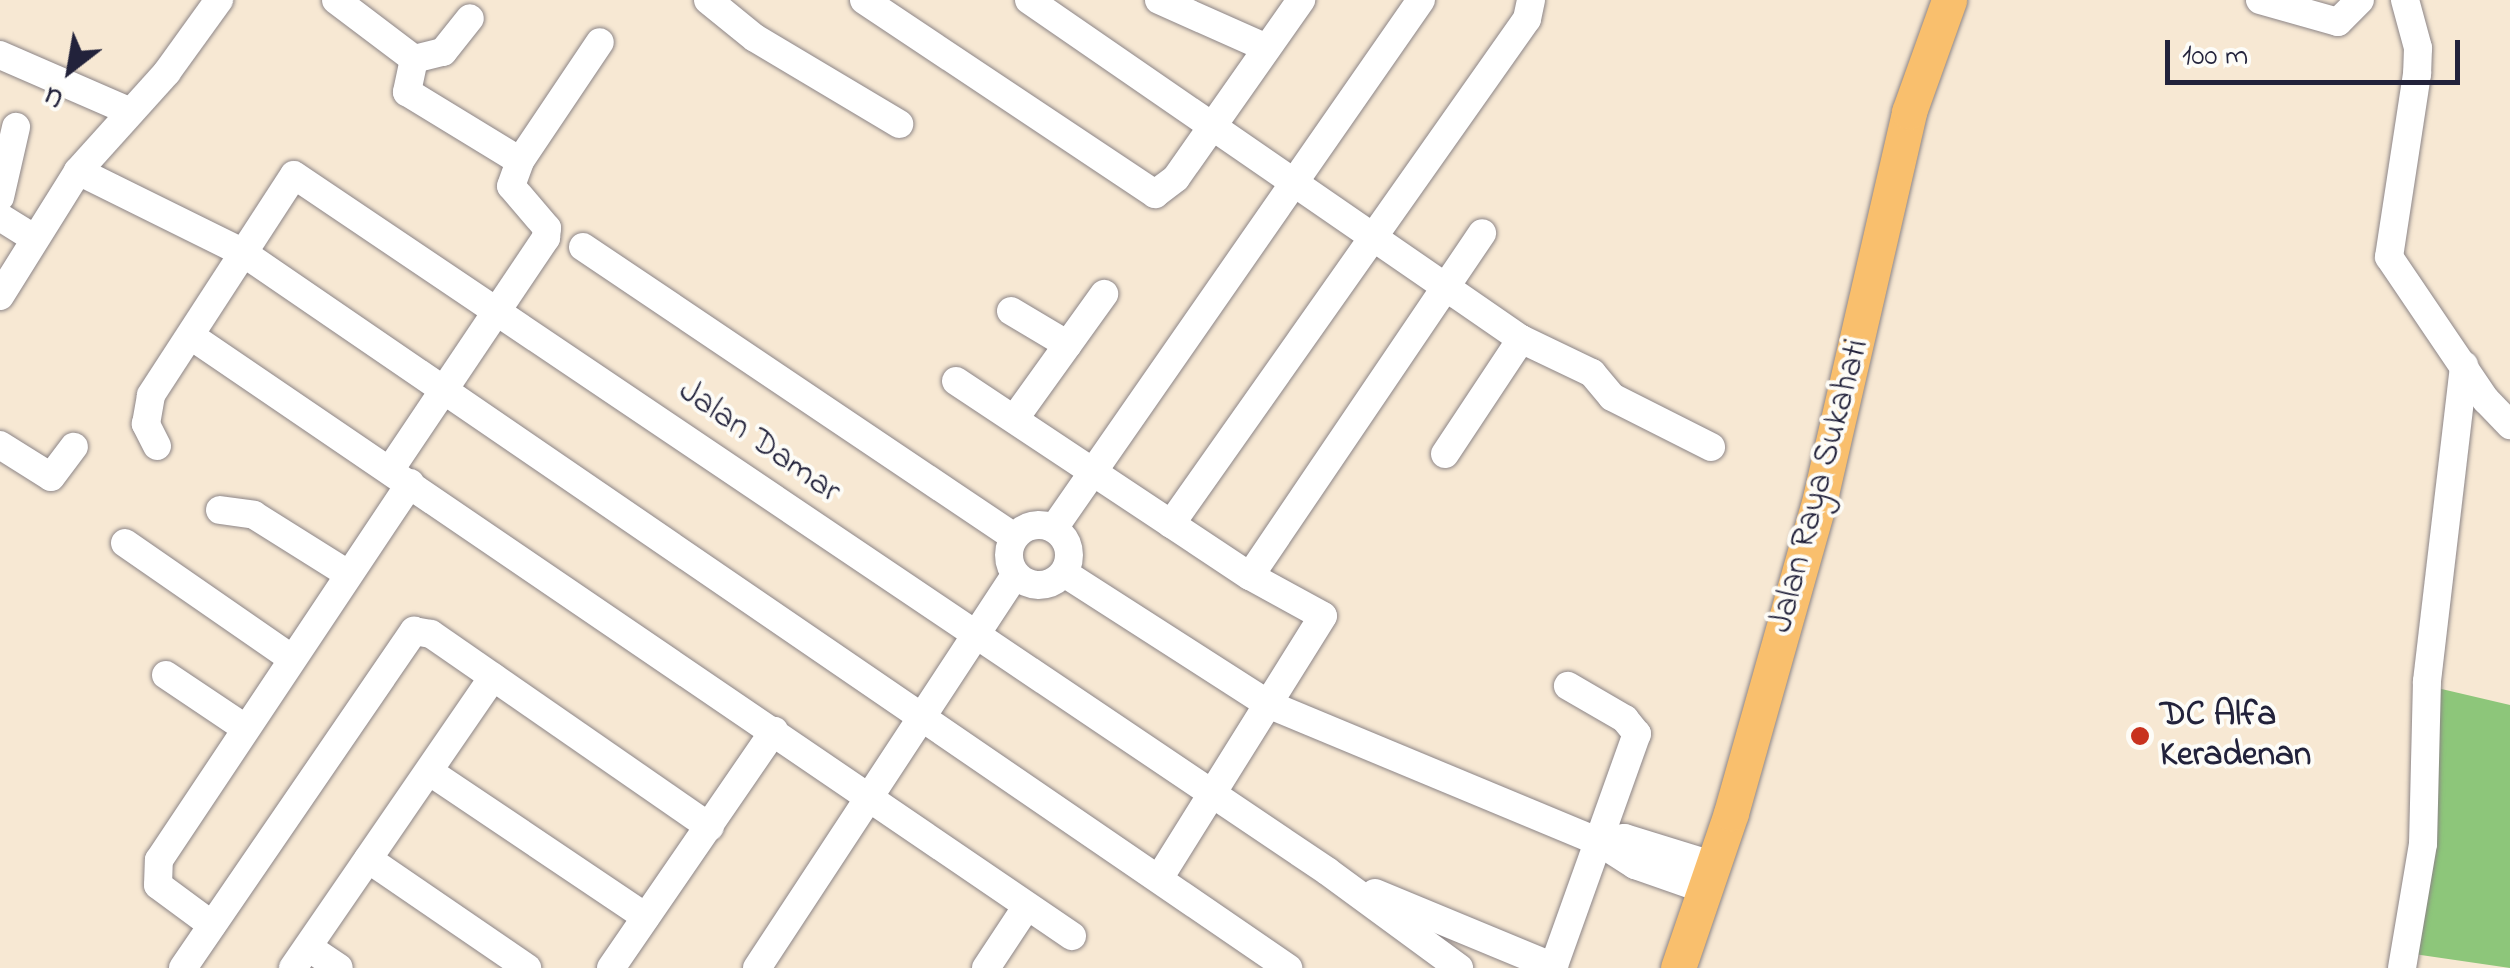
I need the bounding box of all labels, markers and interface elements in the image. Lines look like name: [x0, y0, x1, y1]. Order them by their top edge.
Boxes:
north arrow: [20, 20, 120, 120]
scale bar: [2170, 20, 2465, 82]
text: 100 m: [2182, 35, 2248, 79]
text: U: [36, 74, 72, 118]
street label: Jalan Raya Sukahati: [1761, 335, 1879, 637]
street label: Jalan Damar: [670, 371, 848, 513]
place label: DC Alfa Keradenan: [2160, 695, 2311, 777]
marker: DC Alfa Keradenan: [2129, 725, 2151, 747]

